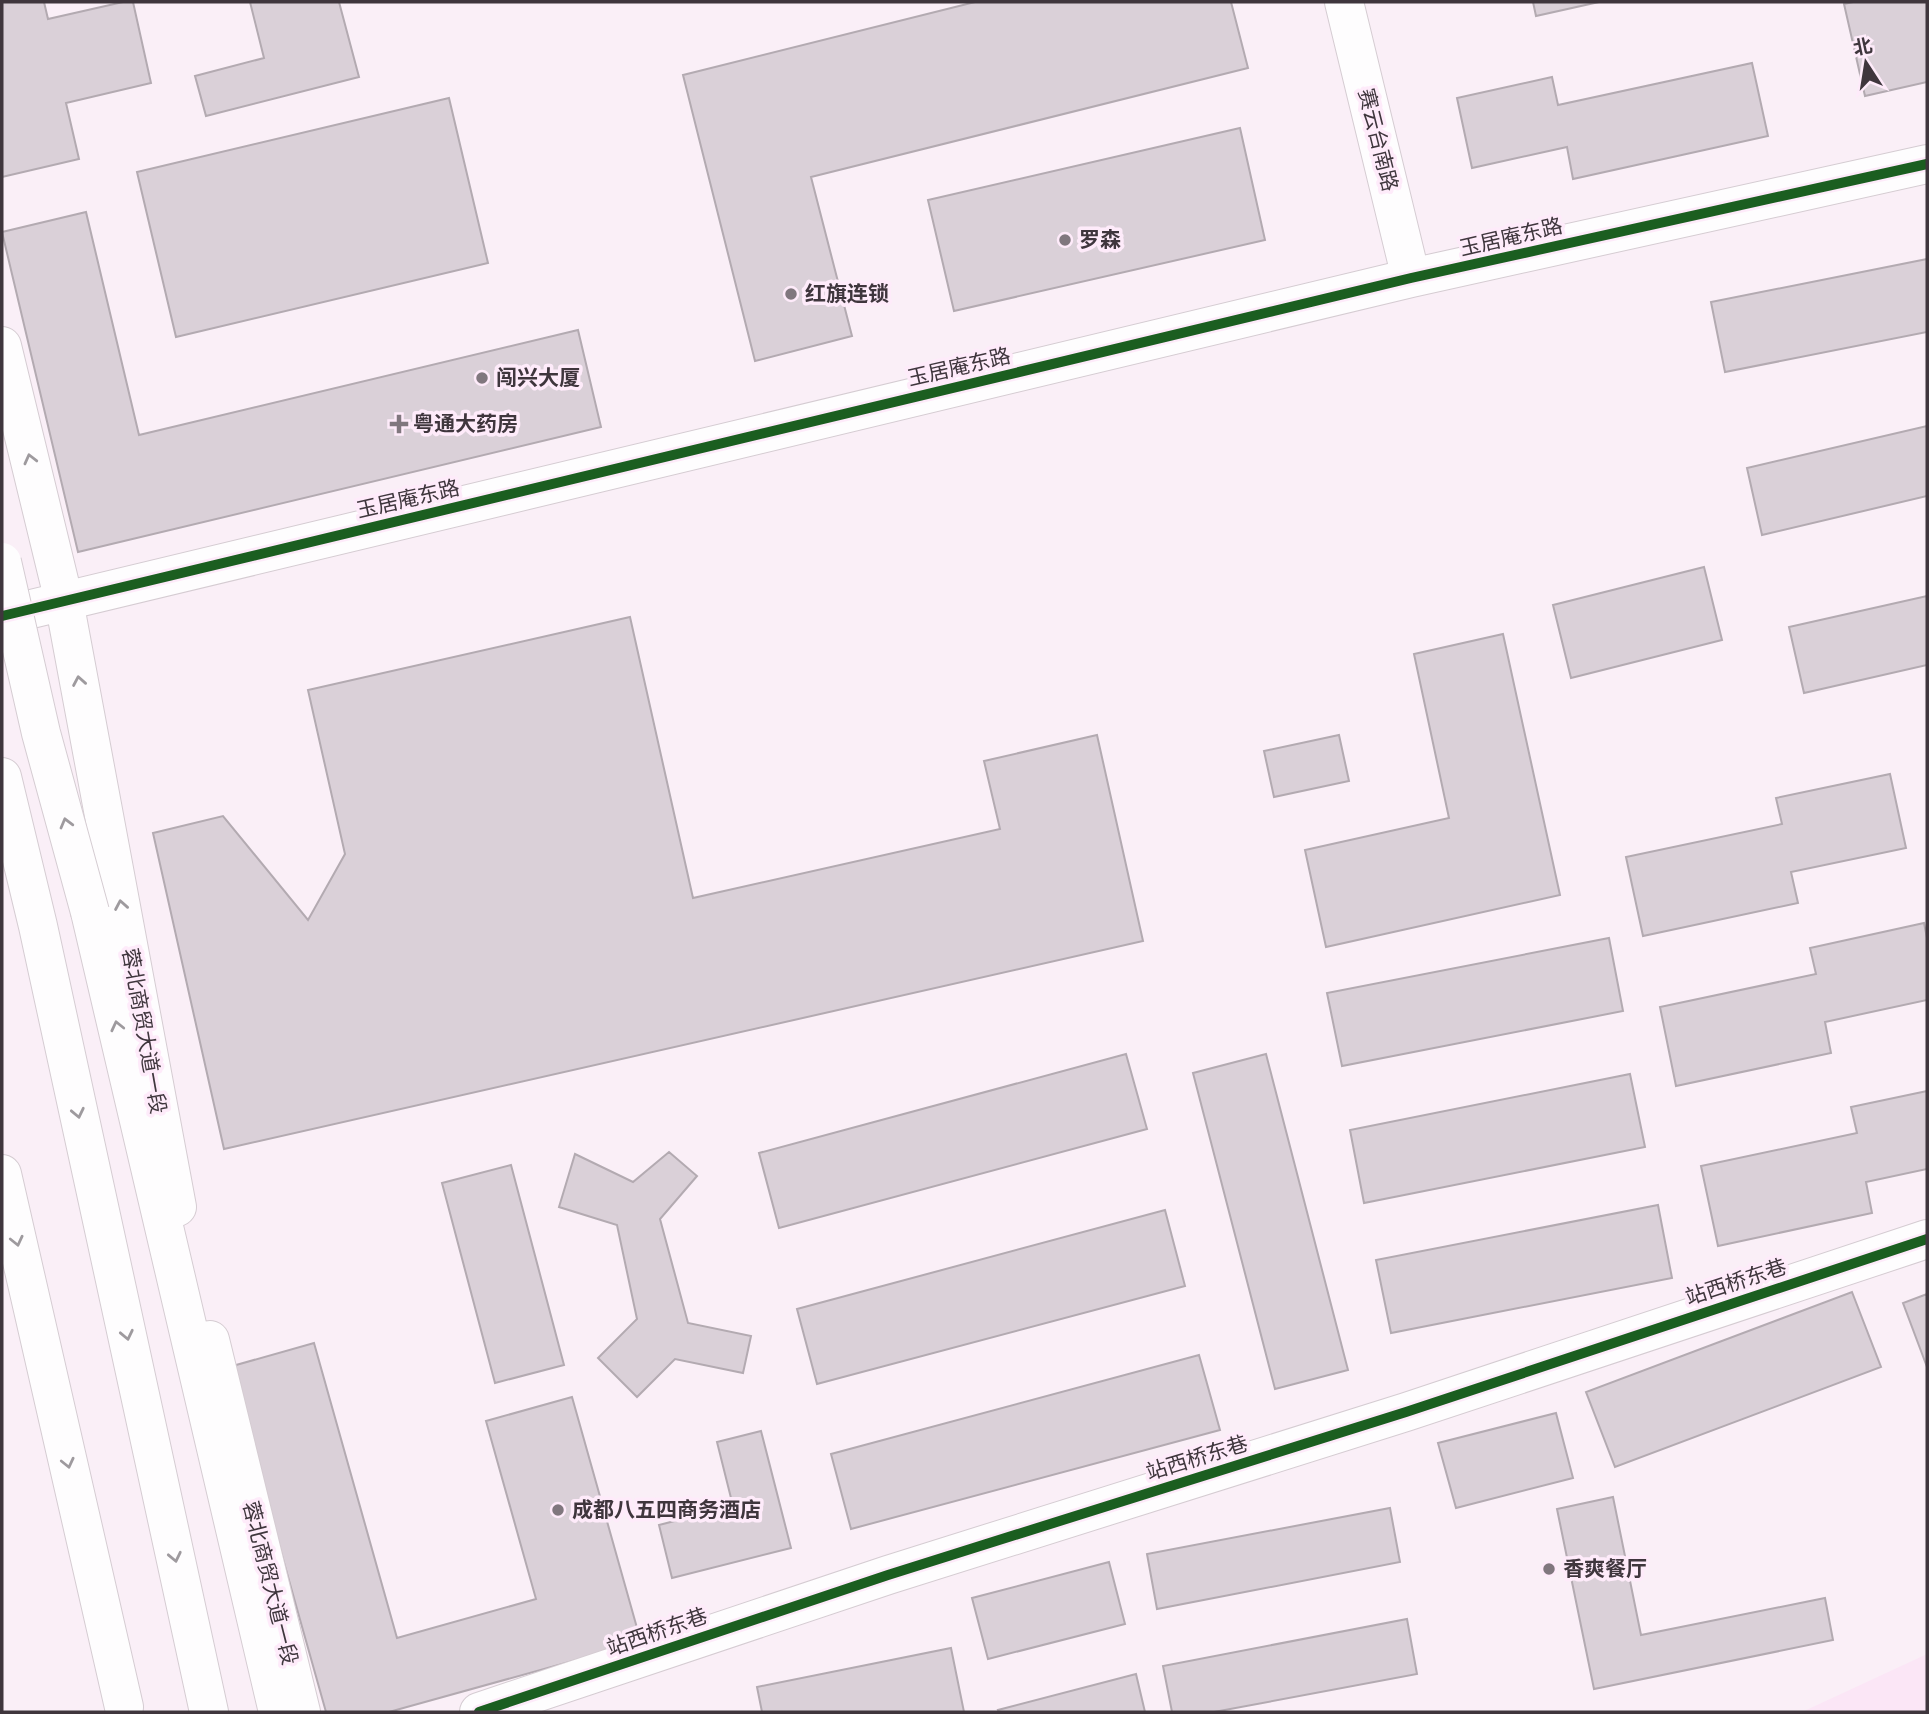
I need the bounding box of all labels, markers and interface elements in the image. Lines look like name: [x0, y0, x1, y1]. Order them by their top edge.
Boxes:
north arrow: [1831, 28, 1901, 98]
text: 北: [1850, 30, 1875, 62]
street label: 赛云台南路: [1351, 85, 1407, 195]
street label: 玉居庵东路: [1456, 209, 1566, 263]
place label: 罗森: [1079, 223, 1121, 255]
marker: 罗森: [1057, 232, 1073, 248]
place label: 红旗连锁: [805, 277, 889, 309]
marker: 红旗连锁: [783, 286, 799, 302]
street label: 玉居庵东路: [904, 339, 1014, 393]
place label: 闯兴大厦: [496, 361, 580, 393]
marker: 闯兴大厦: [474, 370, 490, 386]
place label: 粤通大药房: [413, 407, 518, 439]
marker: 粤通大药房: [391, 416, 407, 432]
one-way arrow: [24, 453, 38, 465]
street label: 玉居庵东路: [353, 471, 463, 525]
one-way arrow: [72, 675, 87, 687]
one-way arrow: [60, 817, 74, 829]
one-way arrow: [114, 899, 129, 911]
street label: 蓉北商贸大道一段: [115, 945, 175, 1116]
one-way arrow: [111, 1020, 125, 1032]
one-way arrow: [70, 1107, 85, 1119]
one-way arrow: [9, 1235, 23, 1247]
street label: 站西桥东巷: [1681, 1250, 1791, 1312]
one-way arrow: [118, 1329, 133, 1341]
street label: 站西桥东巷: [1142, 1426, 1252, 1488]
one-way arrow: [60, 1457, 74, 1469]
place label: 成都八五四商务酒店: [572, 1493, 761, 1525]
street label: 蓉北商贸大道一段: [235, 1497, 307, 1668]
marker: 成都八五四商务酒店: [550, 1502, 566, 1518]
one-way arrow: [167, 1551, 182, 1563]
place label: 香爽餐厅: [1563, 1552, 1647, 1584]
marker: 香爽餐厅: [1541, 1561, 1557, 1577]
street label: 站西桥东巷: [602, 1599, 712, 1663]

